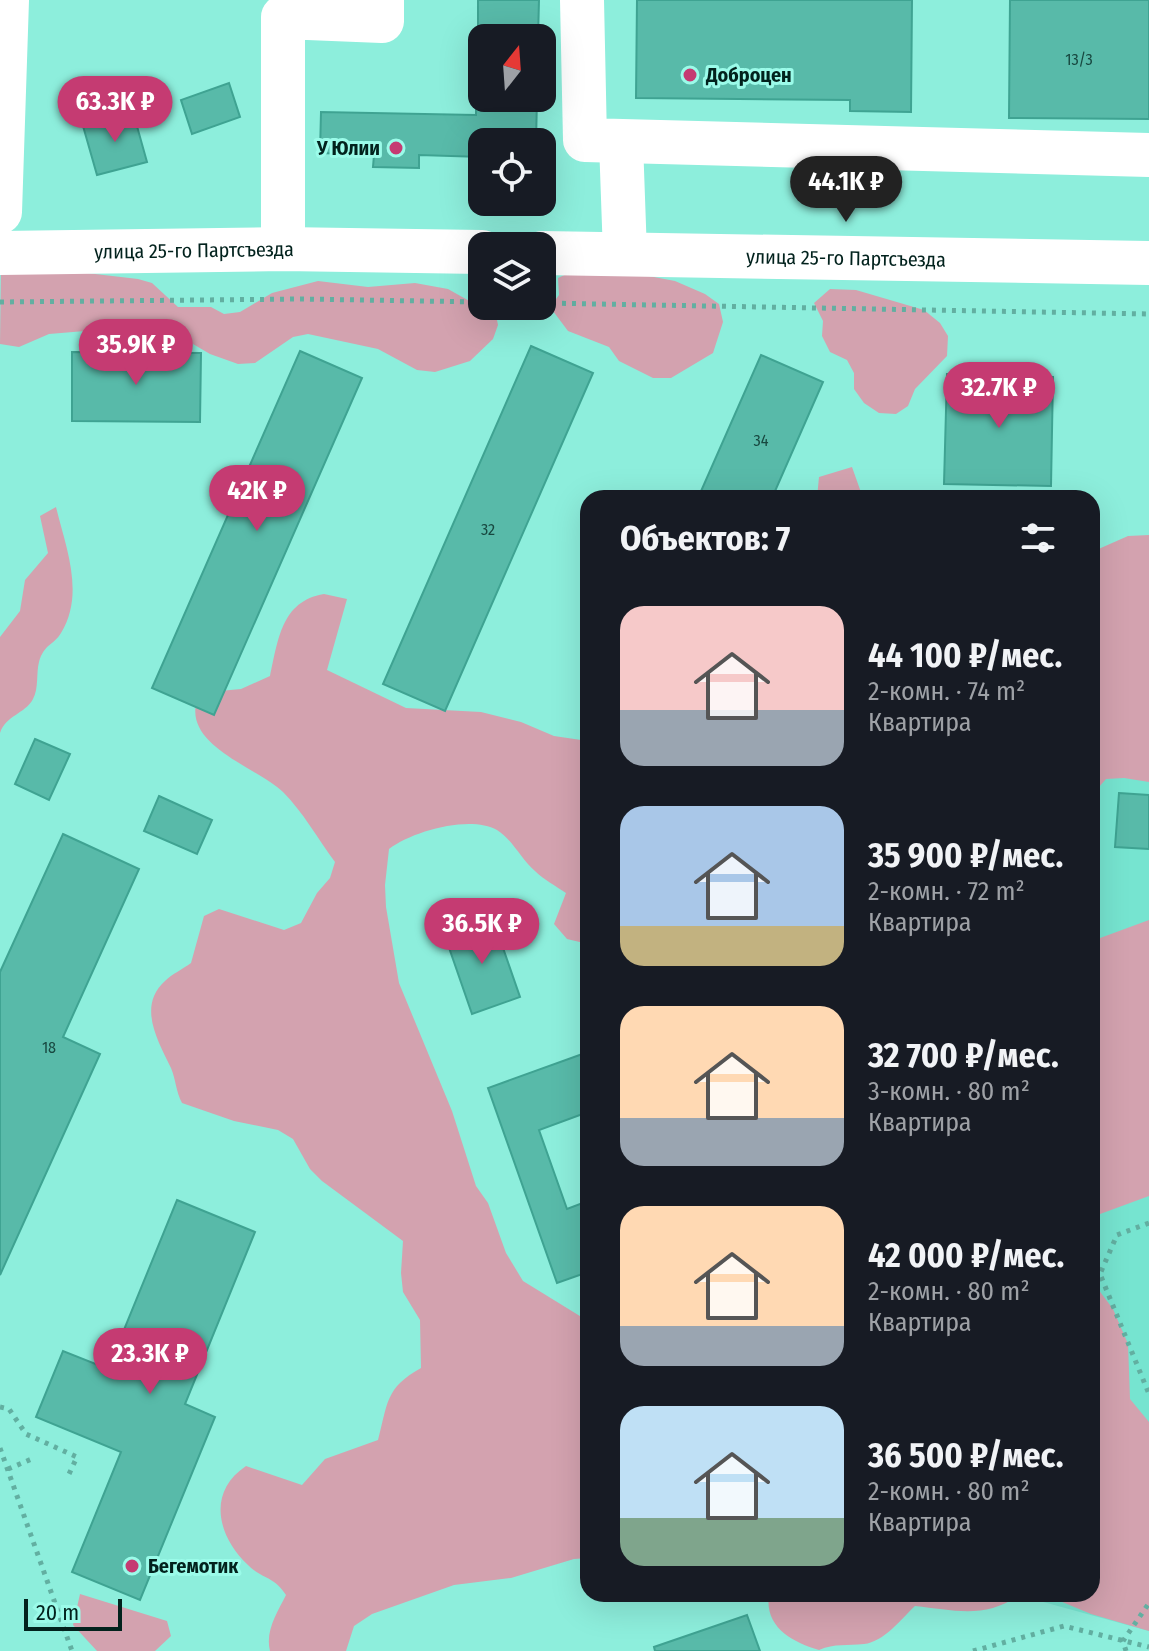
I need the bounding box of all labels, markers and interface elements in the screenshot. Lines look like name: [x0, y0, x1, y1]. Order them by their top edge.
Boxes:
north arrow: [468, 24, 556, 112]
map controls: [468, 24, 556, 320]
house number: 13/3: [1065, 50, 1093, 69]
place label: Доброцен: [705, 63, 792, 87]
marker: Доброцен: [681, 66, 699, 84]
pin: 63.3K ₽: [41, 76, 189, 144]
text: 63.3K ₽: [76, 86, 154, 117]
button: locate: [468, 128, 556, 216]
place label: У Юлии: [316, 136, 380, 160]
marker: У Юлии: [387, 139, 405, 157]
pin: 44.1K ₽: [772, 156, 920, 224]
text: 44.1K ₽: [808, 166, 884, 197]
button: layers: [468, 232, 556, 320]
street label: улица 25-го Партсъезда: [94, 237, 294, 264]
street label: улица 25-го Партсъезда: [746, 244, 946, 272]
pin: 35.9K ₽: [62, 319, 210, 387]
text: 35.9K ₽: [97, 329, 175, 360]
pin: 32.7K ₽: [925, 362, 1073, 430]
text: 32.7K ₽: [961, 372, 1037, 403]
house number: 34: [754, 431, 769, 450]
pin: 42K ₽: [201, 465, 313, 533]
text: 42K ₽: [227, 475, 287, 506]
icon: filters: [1016, 516, 1060, 560]
text: Объектов: 7: [620, 518, 790, 559]
house number: 32: [481, 520, 495, 539]
text: 44 100 ₽/мес.: [868, 635, 1062, 676]
icon: home: [684, 638, 780, 734]
text: 2-комн. · 74 m²: [868, 676, 1025, 707]
text: Квартира: [868, 707, 972, 738]
text: 35 900 ₽/мес.: [868, 835, 1063, 876]
icon: home: [684, 838, 780, 934]
text: 2-комн. · 72 m²: [868, 876, 1025, 907]
pin: 36.5K ₽: [408, 898, 556, 966]
text: Квартира: [868, 907, 972, 938]
text: 36.5K ₽: [442, 908, 522, 939]
text: 32 700 ₽/мес.: [868, 1035, 1059, 1076]
house number: 18: [42, 1038, 56, 1057]
icon: home: [684, 1038, 780, 1134]
text: 3-комн. · 80 m²: [868, 1076, 1030, 1107]
text: Квартира: [868, 1107, 972, 1138]
text: 42 000 ₽/мес.: [868, 1235, 1064, 1276]
icon: home: [684, 1238, 780, 1334]
text: 2-комн. · 80 m²: [868, 1276, 1030, 1307]
text: Квартира: [868, 1307, 972, 1338]
pin: 23.3K ₽: [76, 1328, 224, 1396]
text: 23.3K ₽: [111, 1338, 189, 1369]
text: 36 500 ₽/мес.: [868, 1435, 1064, 1476]
icon: home: [684, 1438, 780, 1534]
text: 2-комн. · 80 m²: [868, 1476, 1030, 1507]
text: Квартира: [868, 1507, 972, 1538]
place label: Бегемотик: [148, 1554, 239, 1578]
marker: Бегемотик: [123, 1557, 141, 1575]
scale bar: [24, 1595, 122, 1631]
text: 20 m: [36, 1599, 79, 1626]

